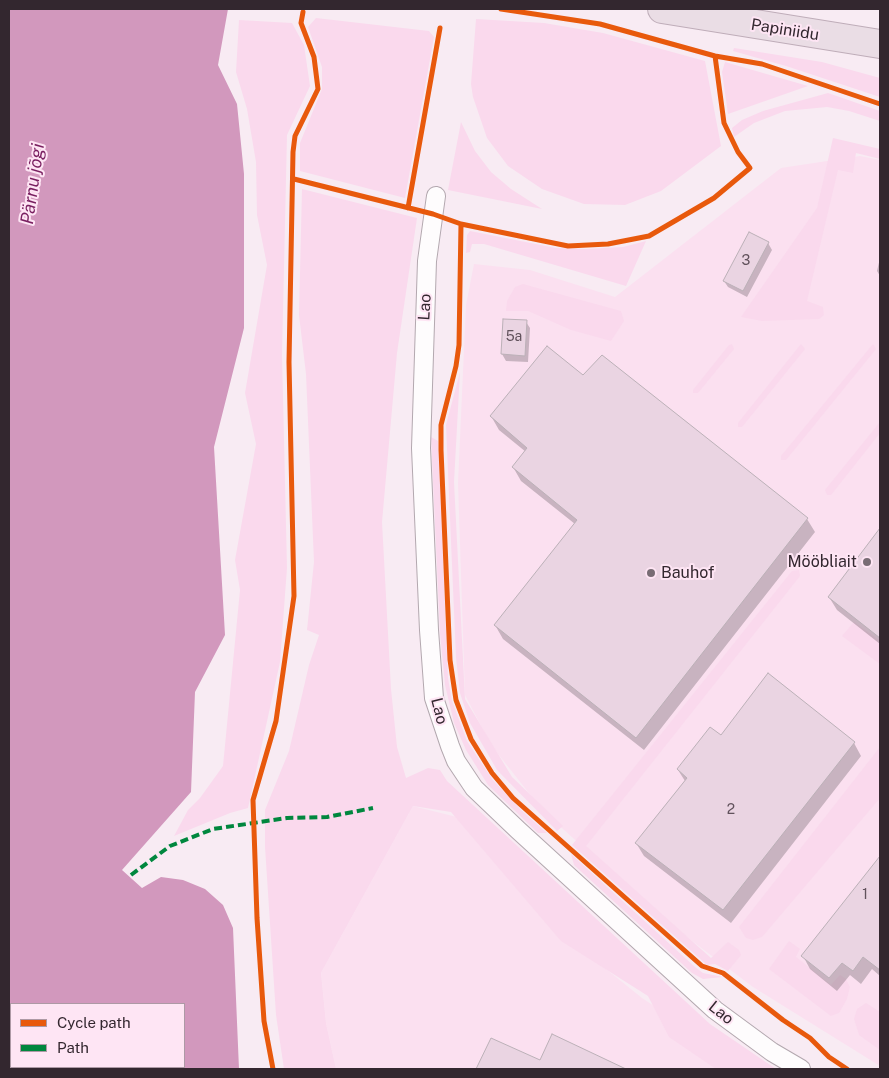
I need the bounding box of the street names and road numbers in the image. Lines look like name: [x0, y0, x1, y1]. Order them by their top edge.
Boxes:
street label: Papiniidu: [750, 15, 820, 45]
street label: Lao: [415, 293, 435, 321]
street label: Lao: [426, 696, 452, 726]
street label: Lao: [705, 997, 737, 1029]

